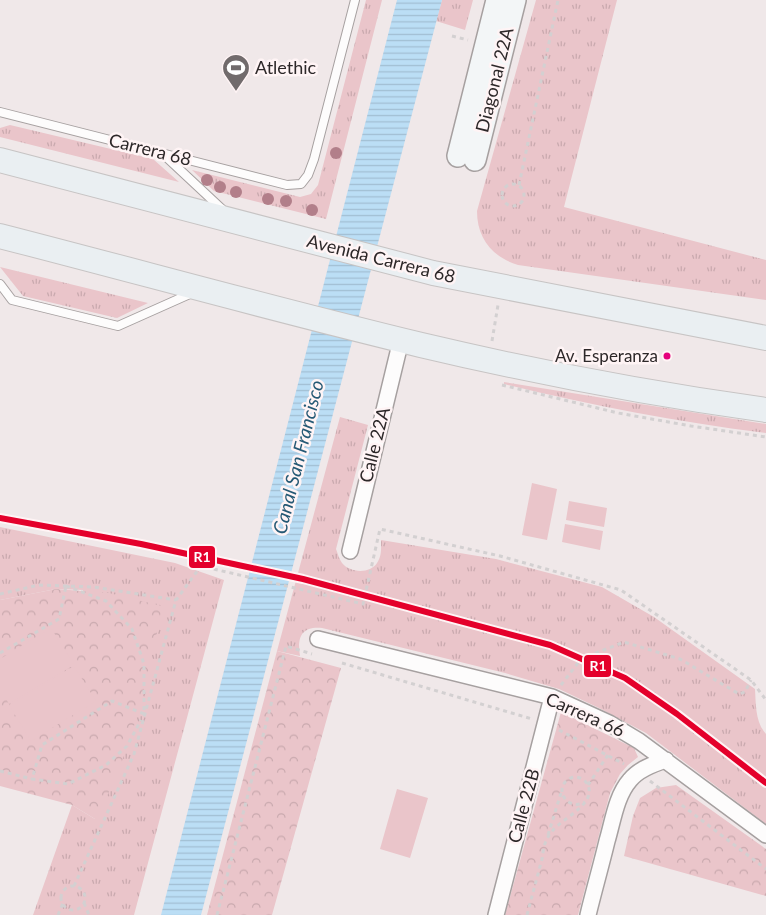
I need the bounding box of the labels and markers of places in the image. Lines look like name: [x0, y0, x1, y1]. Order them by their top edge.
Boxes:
sports icon: Atlethic: [221, 53, 251, 92]
place label: Atlethic: [255, 56, 317, 78]
place label: Av. Esperanza: [555, 345, 658, 366]
marker: Av. Esperanza: [662, 351, 672, 361]

